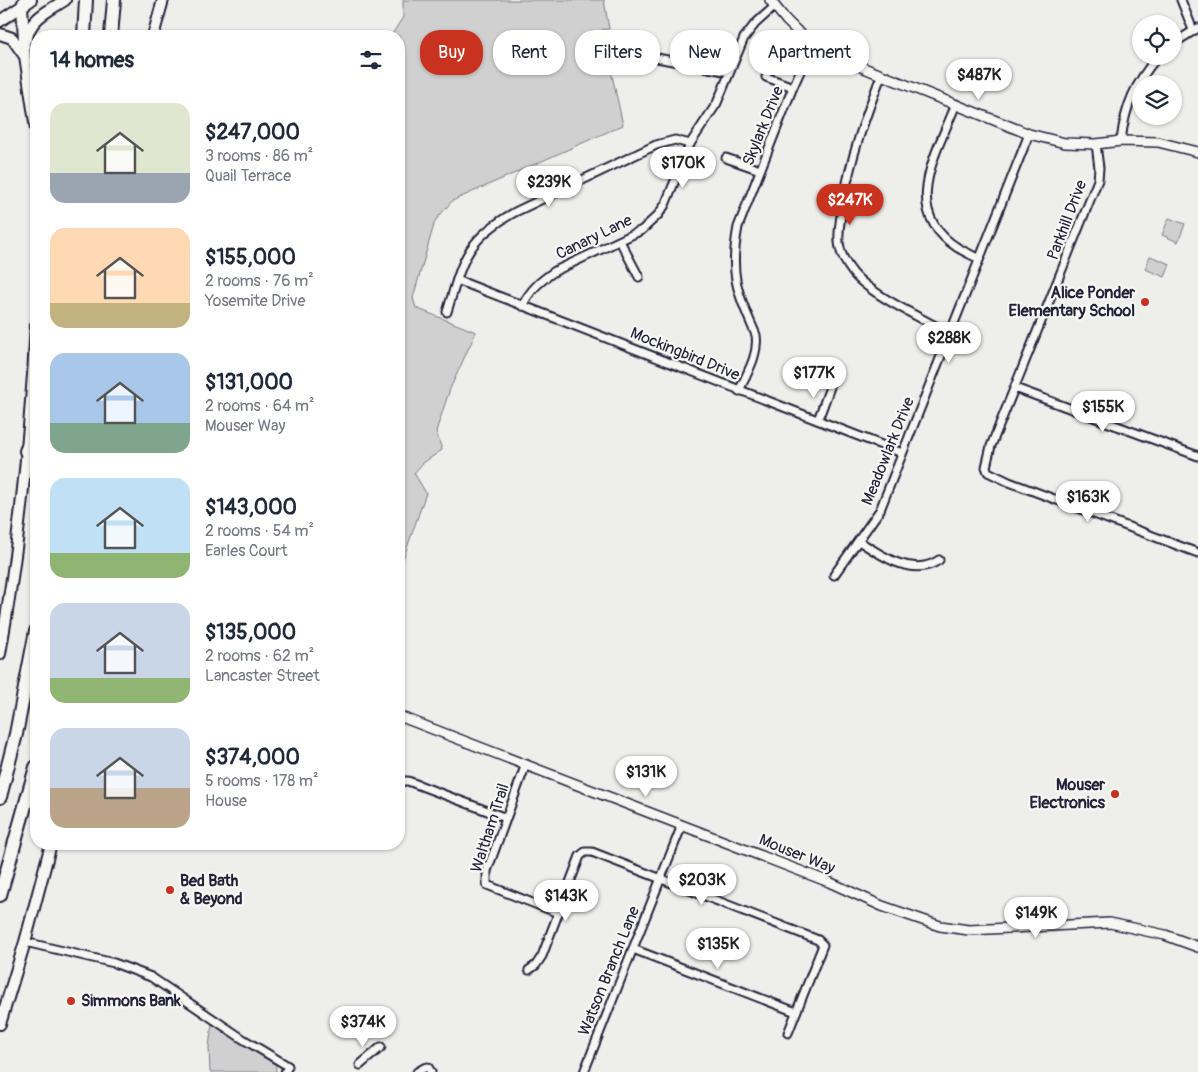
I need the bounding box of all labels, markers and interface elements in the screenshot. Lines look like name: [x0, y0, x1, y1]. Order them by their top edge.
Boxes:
map controls: [1132, 15, 1182, 125]
button: locate: [1132, 15, 1182, 65]
chip: Buy: [420, 30, 483, 75]
chip: Rent: [493, 30, 565, 75]
chip: Filters: [575, 30, 660, 75]
chip: New: [670, 30, 739, 75]
chip: Apartment: [749, 30, 869, 75]
icon: filters: [357, 46, 385, 74]
text: 14 homes: [50, 47, 134, 74]
pin: $487K: [944, 58, 1014, 101]
text: $487K: [957, 65, 1001, 85]
button: layers: [1132, 75, 1182, 125]
street label: Skylark Drive: [738, 83, 788, 169]
text: $247,000: [205, 119, 300, 146]
icon: home: [90, 123, 150, 183]
text: 3 rooms · 86 m²: [205, 146, 313, 166]
pin: $170K: [648, 146, 718, 189]
text: $170K: [661, 153, 705, 173]
text: Quail Terrace: [205, 166, 291, 186]
pin: $239K: [514, 166, 584, 208]
text: $239K: [527, 172, 571, 192]
street label: Parkhill Drive: [1043, 177, 1091, 263]
pin: $247K: [815, 184, 885, 226]
text: $247K: [827, 190, 873, 210]
street label: Canary Lane: [553, 210, 635, 264]
text: $155,000: [205, 244, 296, 271]
icon: home: [90, 248, 150, 308]
text: 2 rooms · 76 m²: [205, 271, 314, 291]
place label: Alice Ponder Elementary School: [1009, 283, 1135, 321]
text: Yosemite Drive: [205, 291, 305, 311]
marker: Alice Ponder Elementary School: [1139, 296, 1151, 308]
pin: $288K: [914, 322, 984, 364]
street label: Mockingbird Drive: [627, 323, 743, 385]
text: $288K: [927, 328, 971, 348]
pin: $177K: [779, 356, 849, 399]
text: $177K: [793, 363, 835, 383]
text: $131,000: [205, 369, 293, 396]
icon: home: [90, 373, 150, 433]
pin: $155K: [1068, 390, 1138, 433]
street label: Meadowlark Drive: [857, 394, 919, 508]
text: 2 rooms · 64 m²: [205, 396, 315, 416]
text: $155K: [1082, 397, 1124, 417]
text: Mouser Way: [205, 416, 285, 436]
pin: $163K: [1053, 480, 1123, 523]
text: $163K: [1067, 487, 1109, 507]
text: $143,000: [205, 494, 297, 521]
icon: home: [90, 498, 150, 558]
text: 2 rooms · 54 m²: [205, 521, 314, 541]
text: Earles Court: [205, 541, 287, 561]
text: $135,000: [205, 619, 296, 646]
icon: home: [90, 623, 150, 683]
text: 2 rooms · 62 m²: [205, 646, 314, 666]
text: Lancaster Street: [205, 666, 320, 686]
text: $374,000: [205, 744, 300, 771]
icon: home: [90, 748, 150, 808]
pin: $131K: [611, 756, 681, 798]
text: $131K: [626, 762, 666, 782]
text: 5 rooms · 178 m²: [205, 771, 318, 791]
place label: Mouser Electronics: [1029, 775, 1106, 813]
street label: Waltham Trail: [466, 781, 514, 875]
marker: Mouser Electronics: [1109, 788, 1121, 800]
text: House: [205, 791, 247, 811]
street label: Mouser Way: [756, 830, 838, 878]
pin: $203K: [667, 864, 737, 906]
text: $203K: [678, 870, 726, 890]
place label: Bed Bath & Beyond: [180, 871, 243, 909]
pin: $143K: [531, 880, 601, 922]
marker: Bed Bath & Beyond: [164, 884, 176, 896]
text: $143K: [545, 886, 587, 906]
pin: $149K: [1001, 896, 1071, 939]
street label: Watson Branch Lane: [574, 903, 644, 1039]
text: $149K: [1015, 903, 1057, 923]
pin: $135K: [683, 928, 753, 970]
text: $135K: [697, 934, 739, 954]
place label: Simmons Bank: [81, 991, 181, 1011]
marker: Simmons Bank: [65, 995, 77, 1007]
pin: $374K: [328, 1006, 398, 1048]
text: $374K: [341, 1012, 386, 1032]

